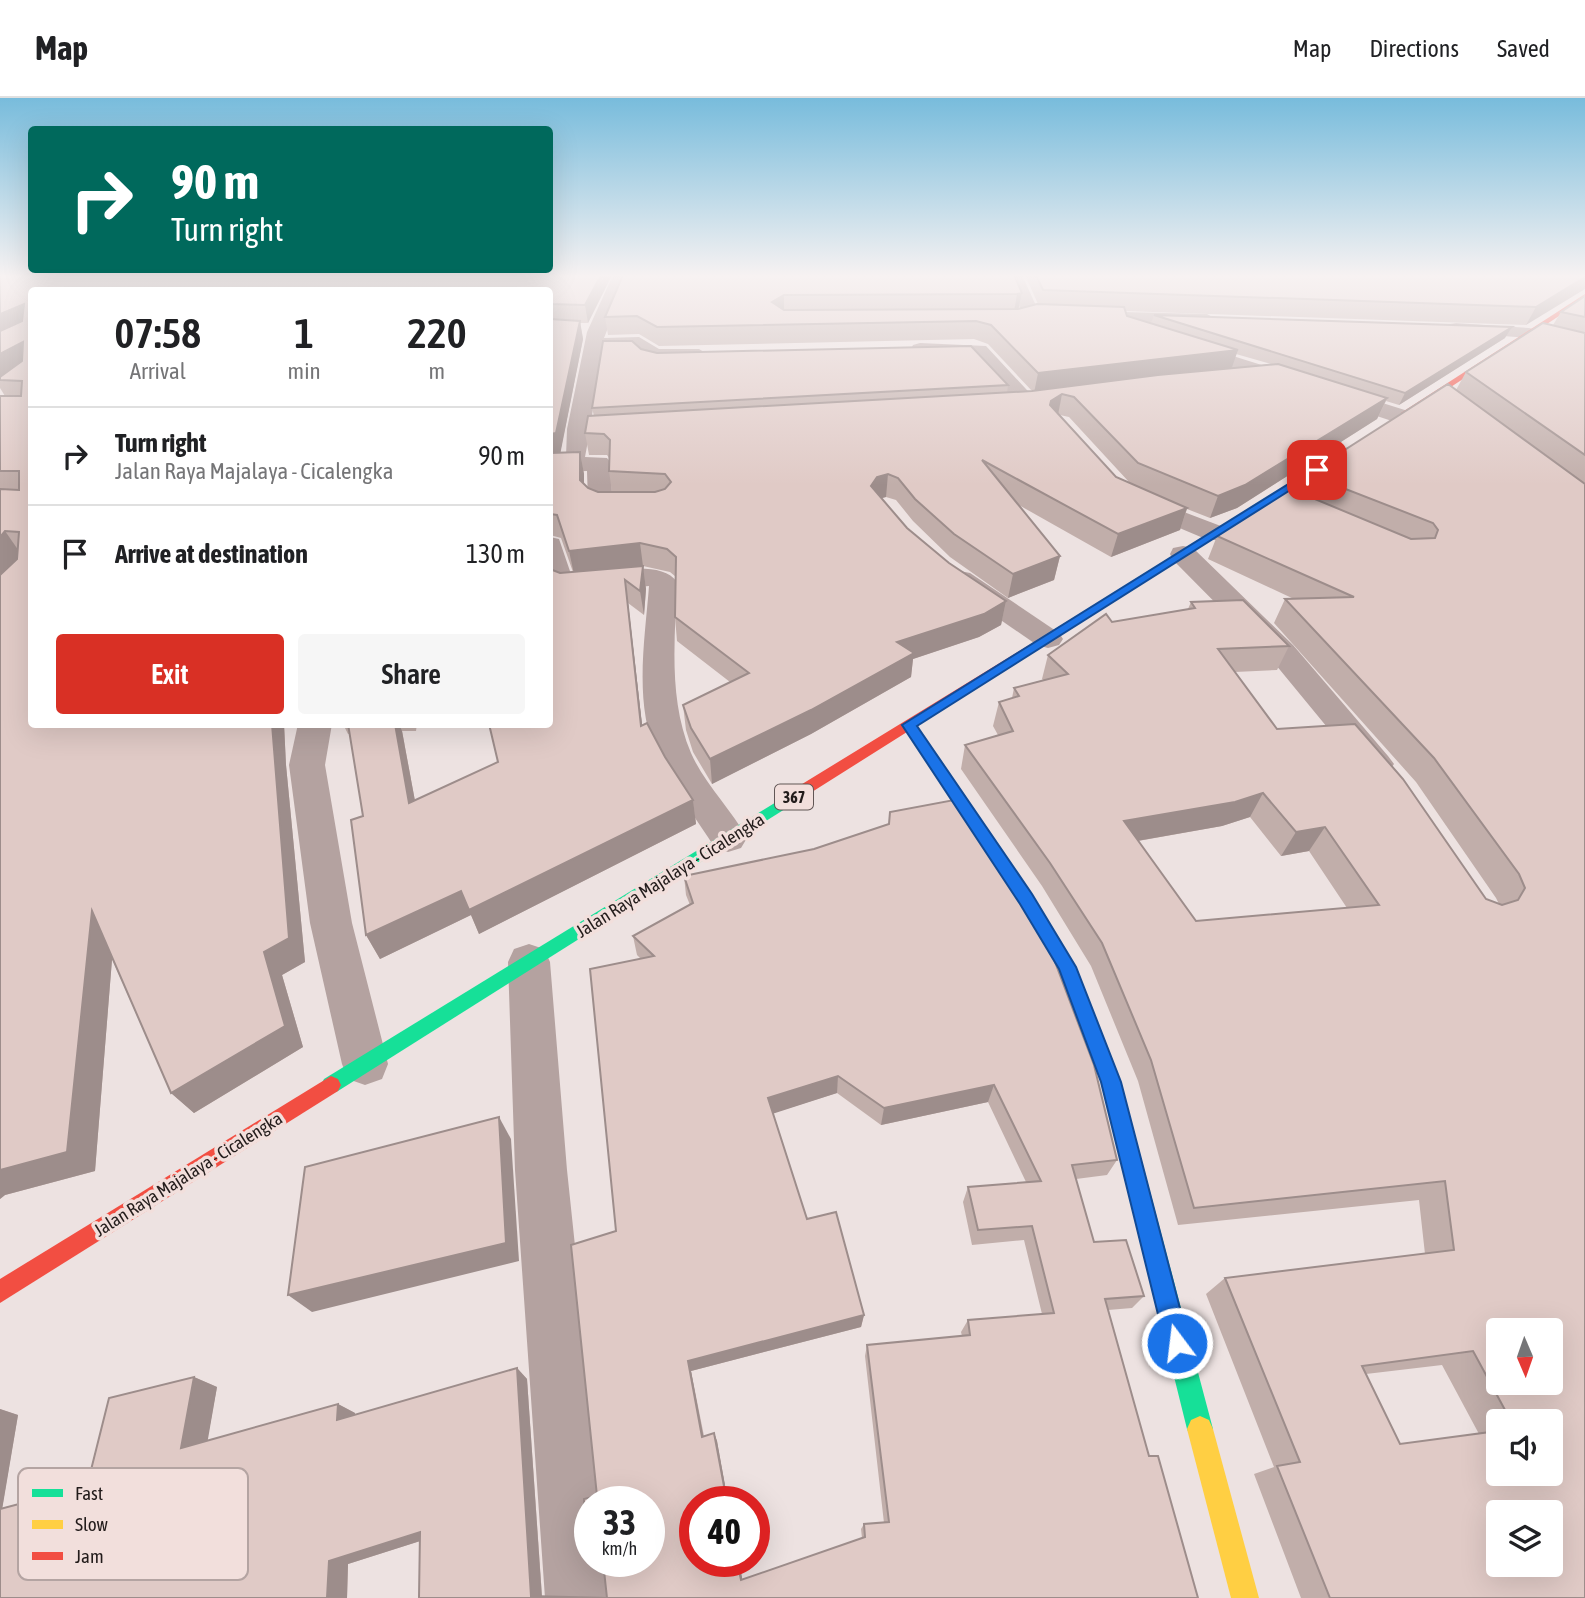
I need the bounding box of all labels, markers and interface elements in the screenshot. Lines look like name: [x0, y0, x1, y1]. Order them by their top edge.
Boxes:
text: Map: [35, 29, 88, 67]
text: Map: [1293, 35, 1331, 62]
text: Directions: [1369, 35, 1459, 62]
text: Saved: [1497, 35, 1550, 62]
text: 90 m: [171, 153, 259, 209]
icon: right: [56, 154, 147, 245]
text: Turn right: [171, 211, 284, 248]
text: 07:58: [115, 309, 201, 357]
text: 1: [294, 309, 314, 357]
text: 220: [407, 309, 466, 357]
text: Arrival: [130, 358, 186, 384]
text: min: [288, 358, 321, 384]
text: m: [429, 358, 445, 384]
text: Turn right: [115, 428, 206, 458]
icon: right: [56, 437, 94, 475]
pin: [1287, 440, 1347, 500]
text: 90 m: [478, 441, 525, 471]
icon: arrive: [1298, 451, 1336, 489]
text: Jalan Raya Majalaya - Cicalengka: [115, 458, 393, 484]
icon: arrive: [56, 535, 94, 573]
text: Arrive at destination: [115, 539, 308, 569]
text: 130 m: [466, 539, 525, 569]
button: Exit: [56, 634, 284, 714]
button: Share: [298, 634, 525, 714]
road number: 367: [775, 784, 813, 810]
street label: Jalan Raya Majalaya - Cicalengka: [572, 808, 768, 942]
street label: Jalan Raya Majalaya - Cicalengka: [90, 1107, 286, 1241]
position arrow: [1140, 1306, 1214, 1380]
north arrow: [1486, 1318, 1563, 1395]
map controls: [1486, 1318, 1563, 1577]
button: sound: [1486, 1409, 1563, 1486]
legend: [18, 1468, 248, 1580]
text: Fast: [75, 1482, 103, 1504]
speed limit sign: 40: [679, 1486, 770, 1577]
button: layers: [1486, 1500, 1563, 1577]
text: 33: [603, 1502, 636, 1542]
text: Slow: [75, 1513, 109, 1535]
text: km/h: [602, 1538, 637, 1559]
text: Jam: [75, 1545, 104, 1567]

